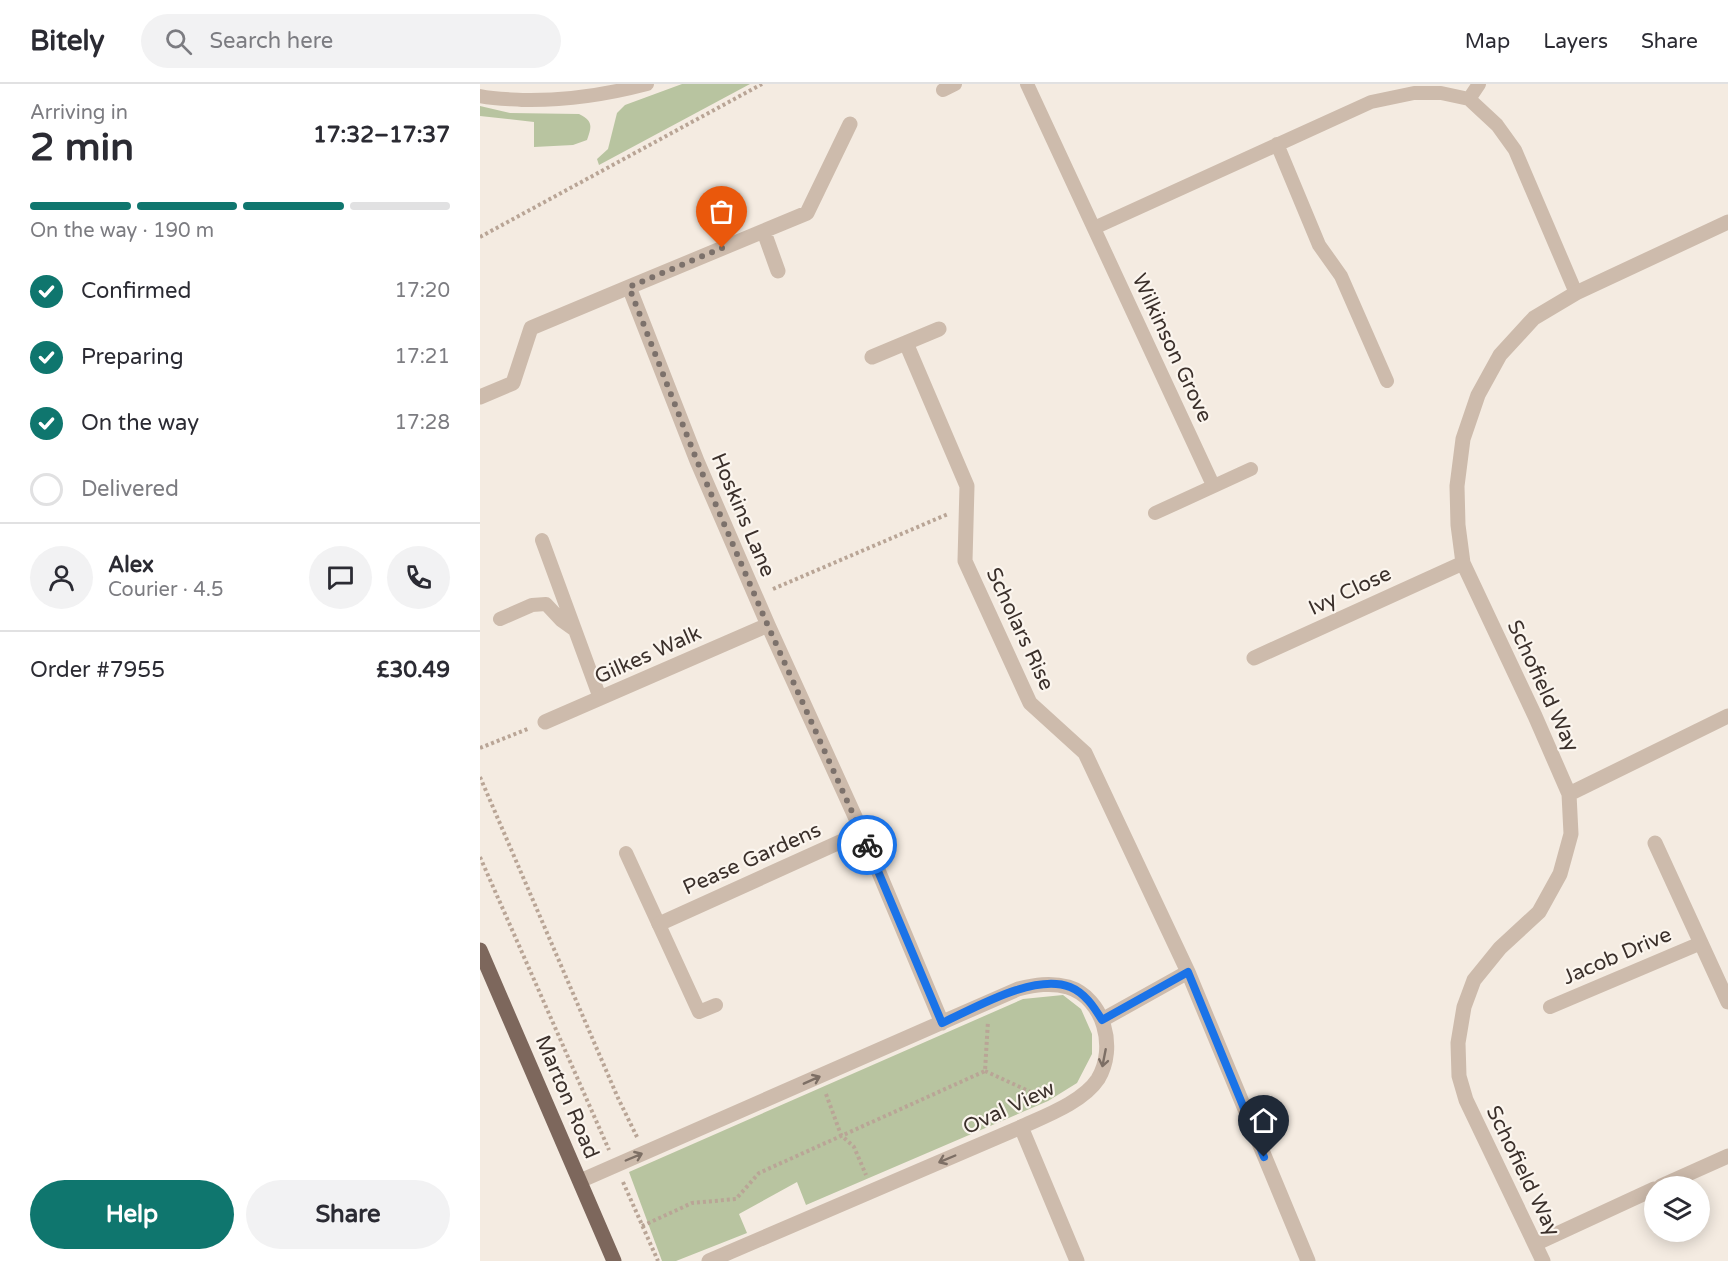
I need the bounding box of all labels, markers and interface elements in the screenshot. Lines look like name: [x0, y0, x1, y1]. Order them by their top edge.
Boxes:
search box: [141, 14, 561, 68]
text: Bitely: [30, 24, 105, 58]
icon: search: [162, 25, 195, 58]
text: Search here: [210, 28, 333, 54]
text: Map: [1465, 29, 1510, 54]
text: Layers: [1543, 29, 1608, 54]
text: Share: [1641, 29, 1698, 54]
text: Arriving in: [30, 101, 128, 125]
text: 17:32–17:37: [313, 122, 450, 148]
text: 2 min: [30, 124, 134, 171]
pin: [696, 186, 747, 248]
icon: bag: [705, 195, 738, 228]
text: On the way · 190 m: [30, 219, 214, 243]
street label: Wilkinson Grove: [1127, 270, 1217, 426]
icon: check: [30, 275, 63, 308]
text: Confirmed: [81, 278, 191, 304]
text: 17:20: [395, 279, 450, 303]
icon: check: [30, 341, 63, 374]
text: Preparing: [81, 344, 184, 370]
text: 17:21: [395, 345, 450, 369]
icon: check: [30, 407, 63, 440]
text: On the way: [81, 410, 199, 436]
text: 17:28: [395, 411, 450, 435]
street label: Hoskins Lane: [706, 449, 780, 581]
text: Delivered: [81, 476, 179, 502]
button: person: [30, 546, 93, 609]
button: chat: [309, 546, 372, 609]
button: phone: [387, 546, 450, 609]
text: Alex: [108, 552, 154, 578]
street label: Ivy Close: [1305, 561, 1395, 621]
street label: Scholars Rise: [981, 564, 1059, 694]
text: Courier · 4.5: [108, 578, 223, 602]
street label: Schofield Way: [1502, 616, 1584, 756]
street label: Gilkes Walk: [591, 620, 705, 690]
text: Order #7955: [30, 657, 165, 683]
text: £30.49: [376, 657, 450, 683]
courier: [837, 815, 897, 875]
street label: Pease Gardens: [679, 817, 825, 901]
icon: bike: [851, 829, 884, 862]
street label: Jacob Drive: [1559, 922, 1675, 990]
street label: Marton Road: [530, 1031, 604, 1163]
one-way arrow: [1098, 1048, 1109, 1067]
one-way arrow: [803, 1073, 821, 1085]
street label: Oval View: [959, 1076, 1059, 1140]
pin: [1238, 1095, 1289, 1157]
street label: Schofield Way: [1481, 1102, 1565, 1240]
icon: home: [1247, 1104, 1280, 1137]
one-way arrow: [624, 1151, 642, 1163]
one-way arrow: [938, 1154, 956, 1166]
map controls: [1644, 1176, 1710, 1242]
button: layers: [1644, 1176, 1710, 1242]
button: Help: [30, 1180, 234, 1249]
button: Share: [246, 1180, 450, 1249]

